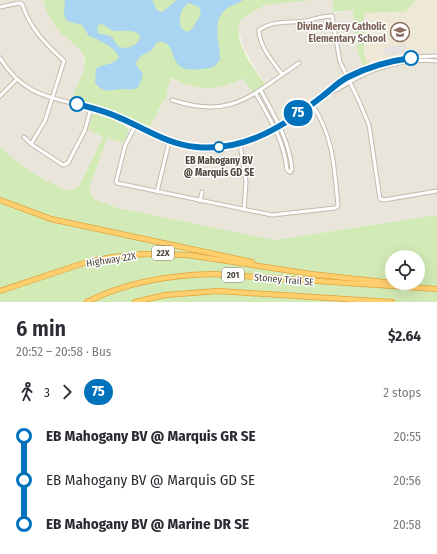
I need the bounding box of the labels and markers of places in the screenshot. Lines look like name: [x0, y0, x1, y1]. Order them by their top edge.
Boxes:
place label: Divine Mercy Catholic Elementary School: [297, 21, 387, 45]
school or university icon: Divine Mercy Catholic Elementary School: [389, 21, 411, 43]
unlabelled marker: [403, 50, 419, 66]
unlabelled marker: [69, 96, 85, 112]
marker: EB Mahogany BV @ Marquis GD SE: [213, 141, 225, 153]
place label: EB Mahogany BV @ Marquis GD SE: [184, 155, 254, 179]

